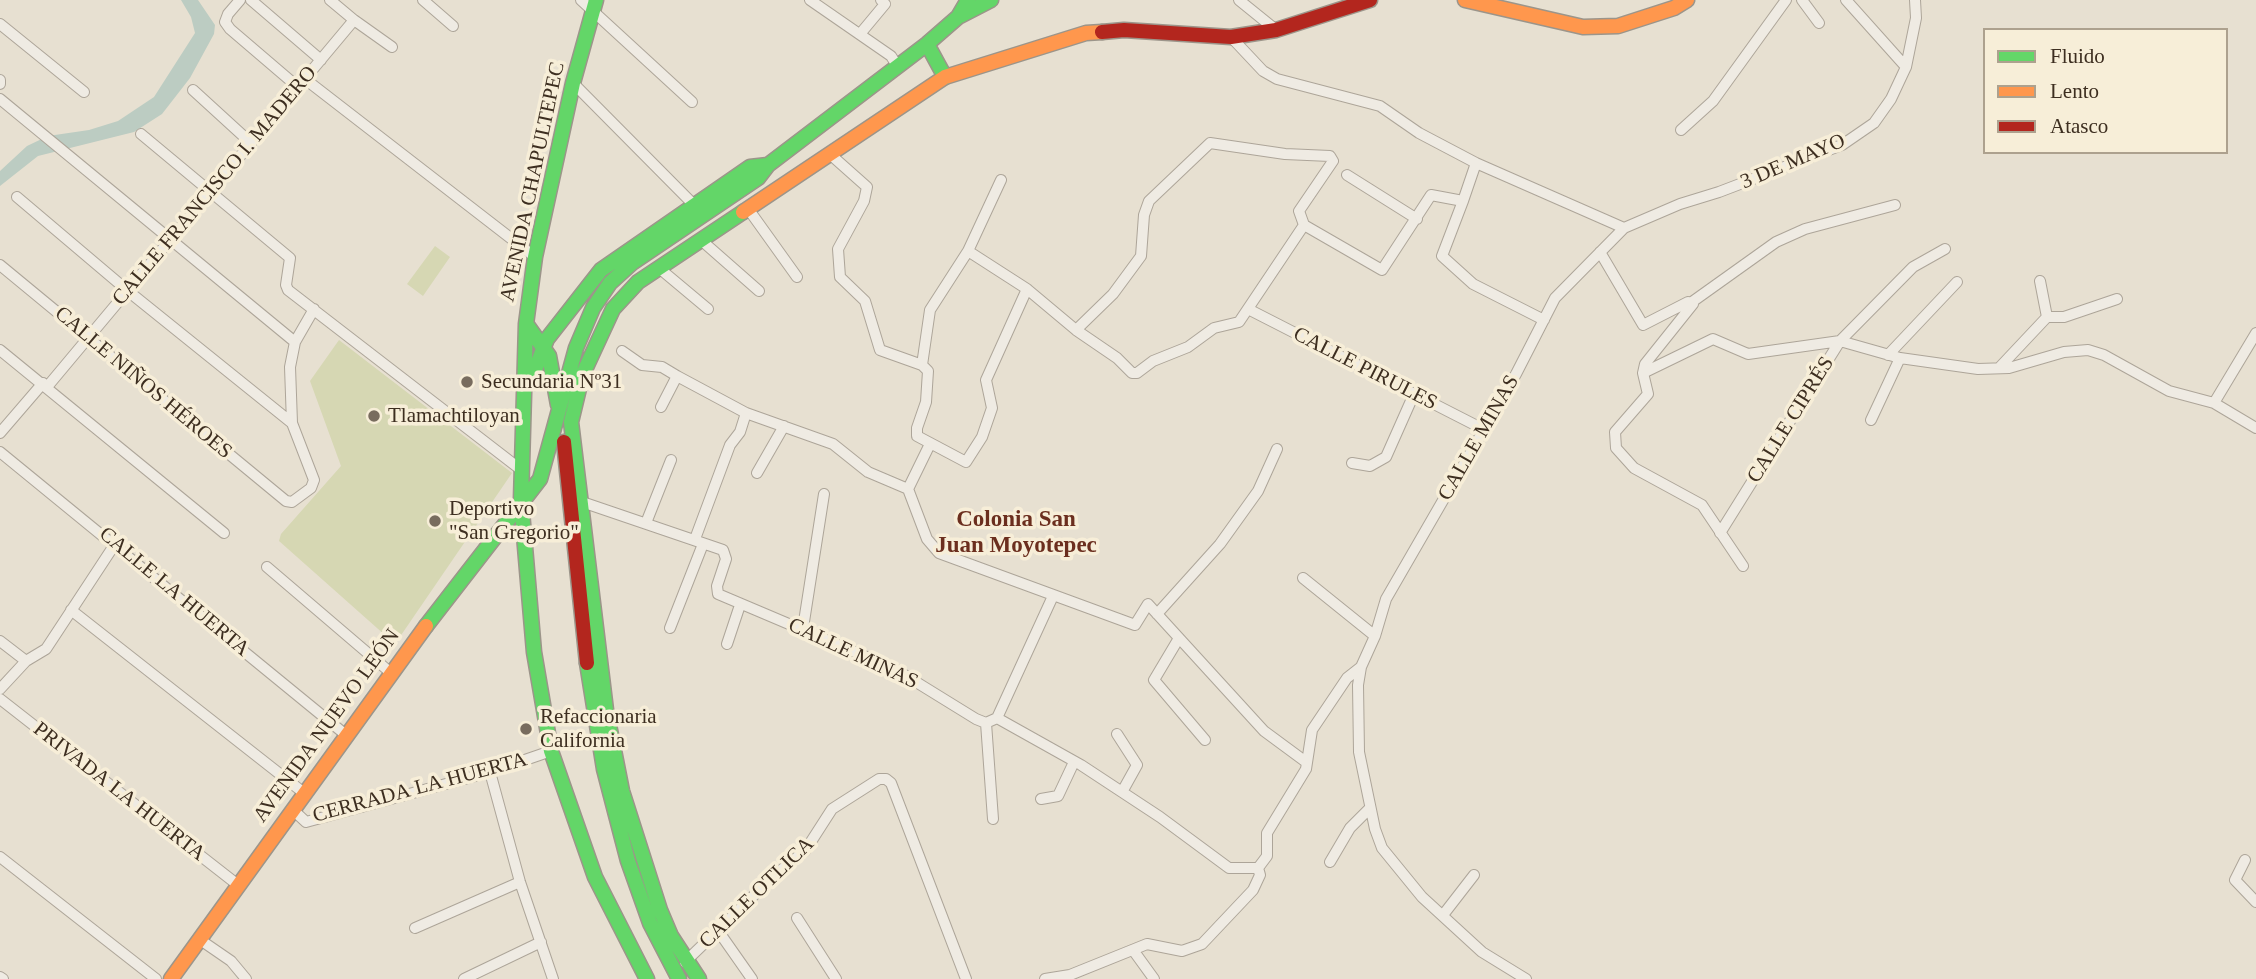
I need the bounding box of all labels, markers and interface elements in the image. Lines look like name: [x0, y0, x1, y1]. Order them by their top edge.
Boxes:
legend: [1983, 28, 2228, 154]
text: Fluido: [2050, 44, 2105, 68]
street label: AVENIDA CHAPULTEPEC: [495, 60, 571, 304]
street label: CALLE FRANCISCO I. MADERO: [107, 61, 323, 311]
text: Lento: [2050, 79, 2099, 103]
text: Atasco: [2050, 114, 2108, 138]
street label: 3 DE MAYO: [1737, 129, 1849, 195]
street label: CALLE NIÑOS HÉROES: [49, 301, 237, 465]
street label: CALLE PIRULES: [1289, 322, 1441, 416]
street label: CALLE CIPRÉS: [1742, 352, 1840, 488]
place label: Secundaria Nº31: [481, 369, 622, 395]
street label: CALLE MINAS: [1433, 371, 1525, 505]
marker: Secundaria Nº31: [459, 374, 475, 390]
place label: Tlamachtiloyan: [388, 403, 520, 429]
marker: Tlamachtiloyan: [366, 408, 382, 424]
place label: Deportivo "San Gregorio": [449, 496, 579, 546]
district label: Colonia San Juan Moyotepec: [935, 506, 1097, 560]
marker: Deportivo "San Gregorio": [427, 513, 443, 529]
street label: CALLE LA HUERTA: [94, 522, 254, 662]
street label: CALLE MINAS: [784, 613, 922, 695]
street label: AVENIDA NUEVO LEÓN: [248, 624, 406, 828]
place label: Refaccionaria California: [540, 704, 657, 754]
street label: PRIVADA LA HUERTA: [28, 717, 210, 867]
marker: Refaccionaria California: [518, 721, 534, 737]
street label: CERRADA LA HUERTA: [310, 747, 530, 829]
street label: CALLE OTLICA: [694, 832, 820, 954]

